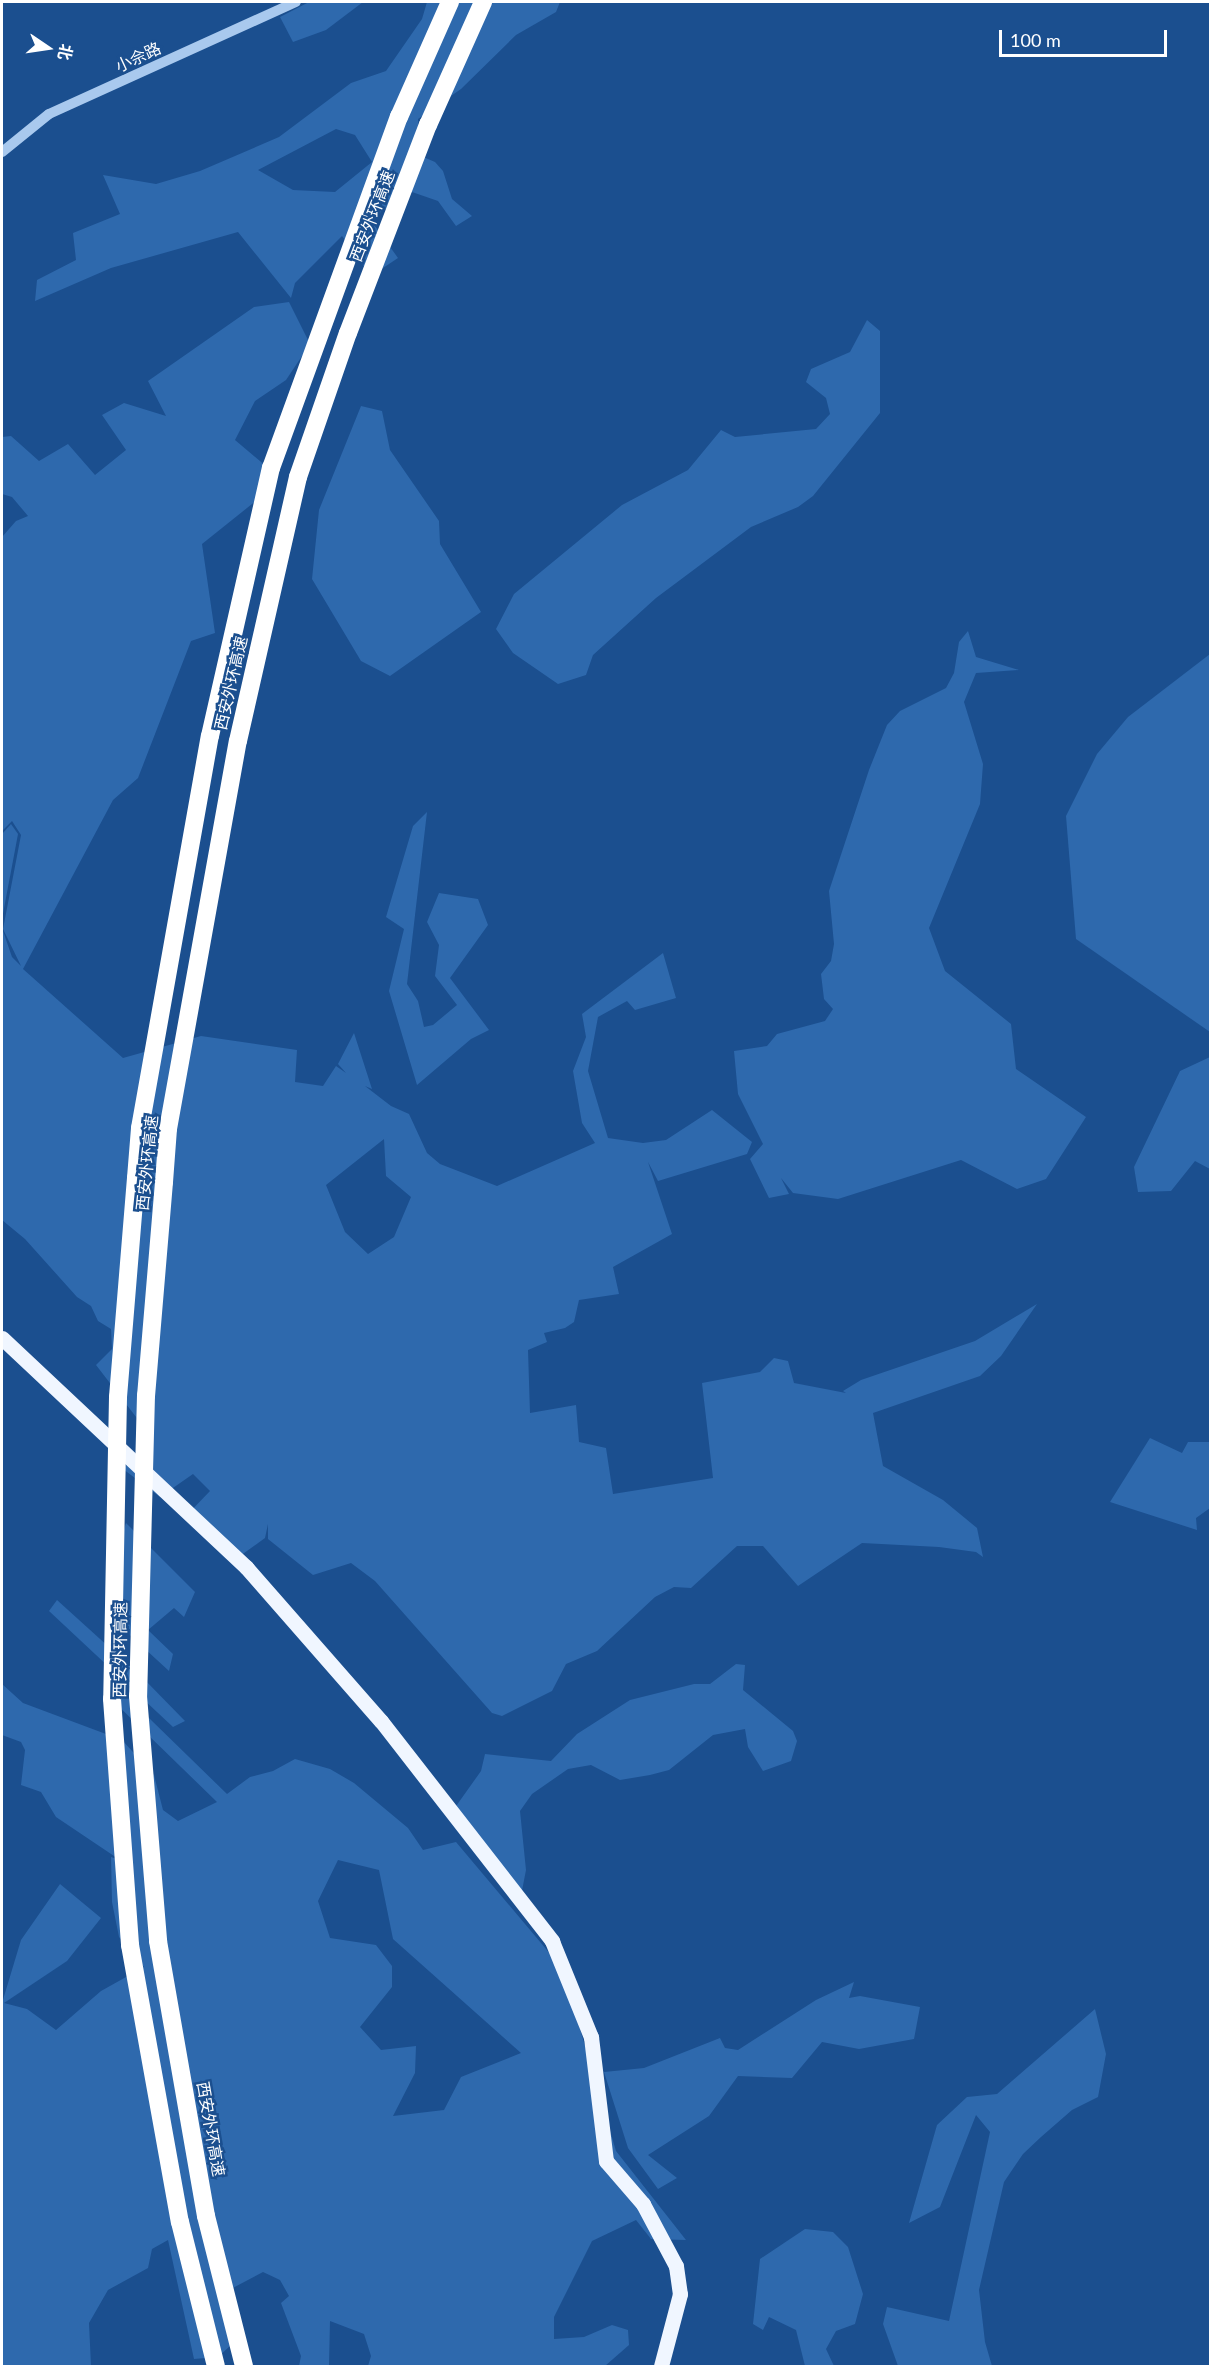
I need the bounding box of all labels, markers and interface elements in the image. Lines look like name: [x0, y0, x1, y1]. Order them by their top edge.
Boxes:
north arrow: [18, 18, 78, 78]
scale bar: [1002, 18, 1170, 56]
text: 100 m: [1010, 29, 1061, 51]
street label: 小佘路: [112, 38, 164, 76]
text: 北: [55, 42, 77, 62]
street label: 西安外环高速: [346, 168, 398, 264]
street label: 西安外环高速: [211, 634, 251, 732]
street label: 西安外环高速: [132, 1114, 162, 1212]
street label: 西安外环高速: [110, 1602, 130, 1698]
street label: 西安外环高速: [193, 2080, 229, 2178]

